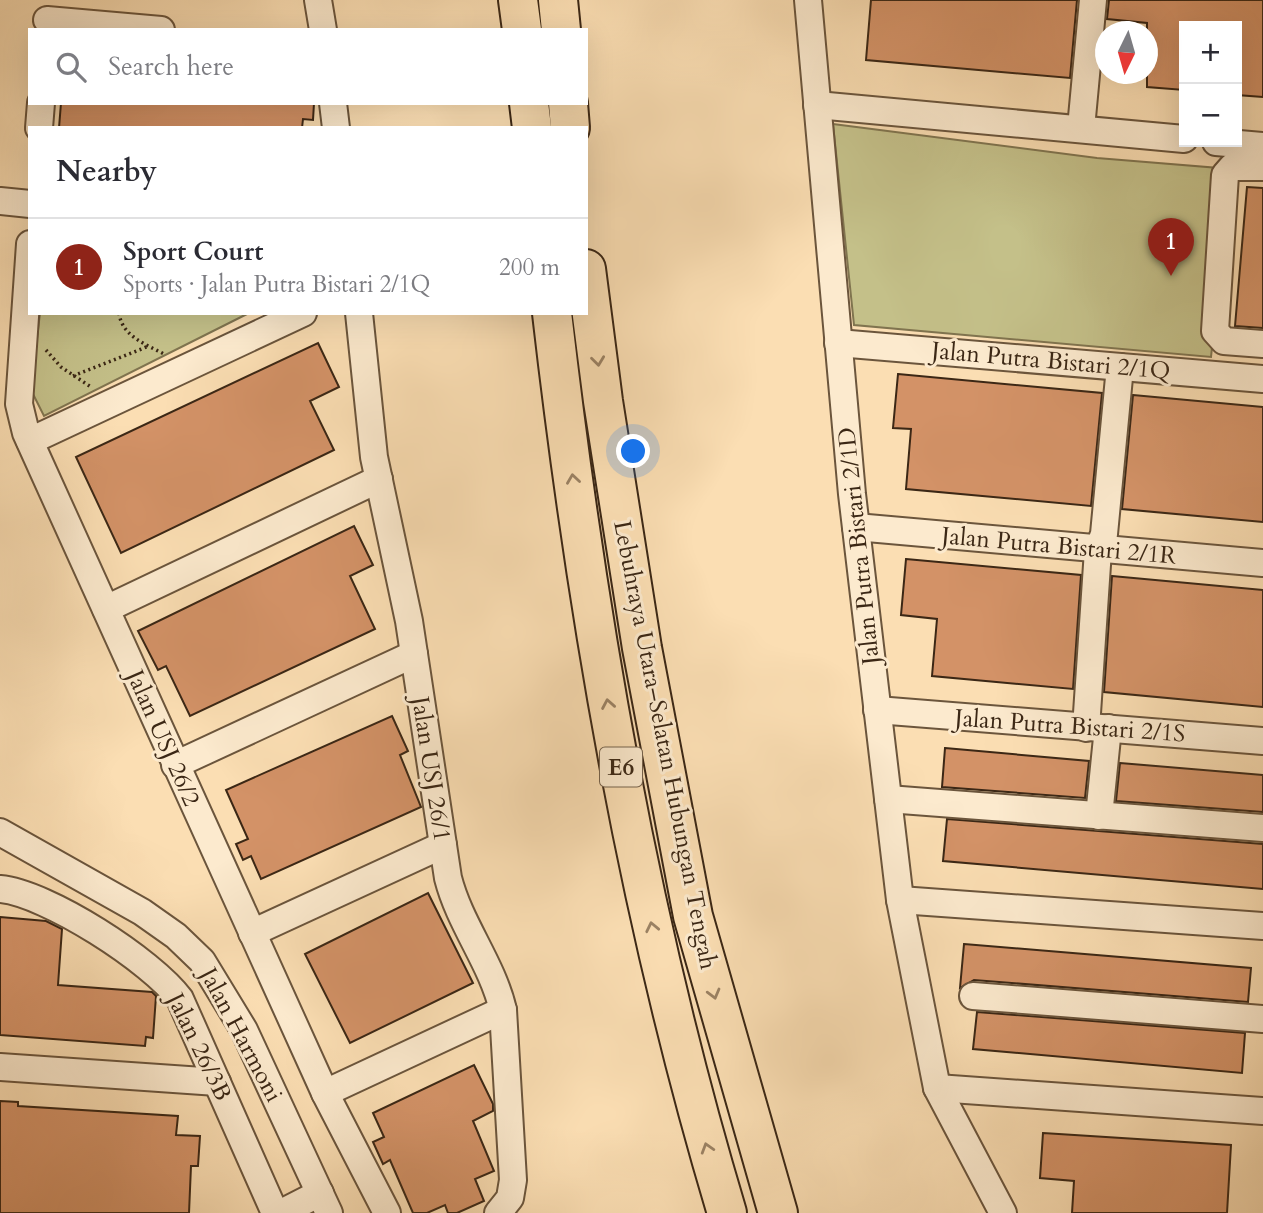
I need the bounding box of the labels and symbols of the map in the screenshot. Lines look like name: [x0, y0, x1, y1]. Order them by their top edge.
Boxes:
north arrow: [1095, 21, 1158, 84]
pin: 1: [1148, 218, 1194, 276]
street label: Jalan Putra Bistari 2/1Q: [927, 334, 1172, 388]
one-way arrow: [590, 355, 605, 367]
street label: Jalan Putra Bistari 2/1D: [830, 426, 888, 669]
your location: [616, 434, 650, 468]
one-way arrow: [566, 473, 581, 485]
street label: Lebuhraya Utara–Selatan Hubungan Tengah: [605, 518, 725, 972]
street label: Jalan Putra Bistari 2/1R: [937, 519, 1178, 573]
street label: Jalan USJ 26/2: [117, 662, 208, 811]
street label: Jalan USJ 26/1: [403, 691, 459, 844]
one-way arrow: [601, 698, 616, 710]
street label: Jalan Putra Bistari 2/1S: [951, 701, 1186, 751]
road number: E6: [600, 748, 642, 786]
one-way arrow: [646, 921, 661, 933]
street label: Jalan Harmoni: [190, 959, 290, 1108]
street label: Jalan 26/3B: [157, 985, 239, 1106]
one-way arrow: [706, 988, 720, 1000]
one-way arrow: [701, 1142, 716, 1154]

